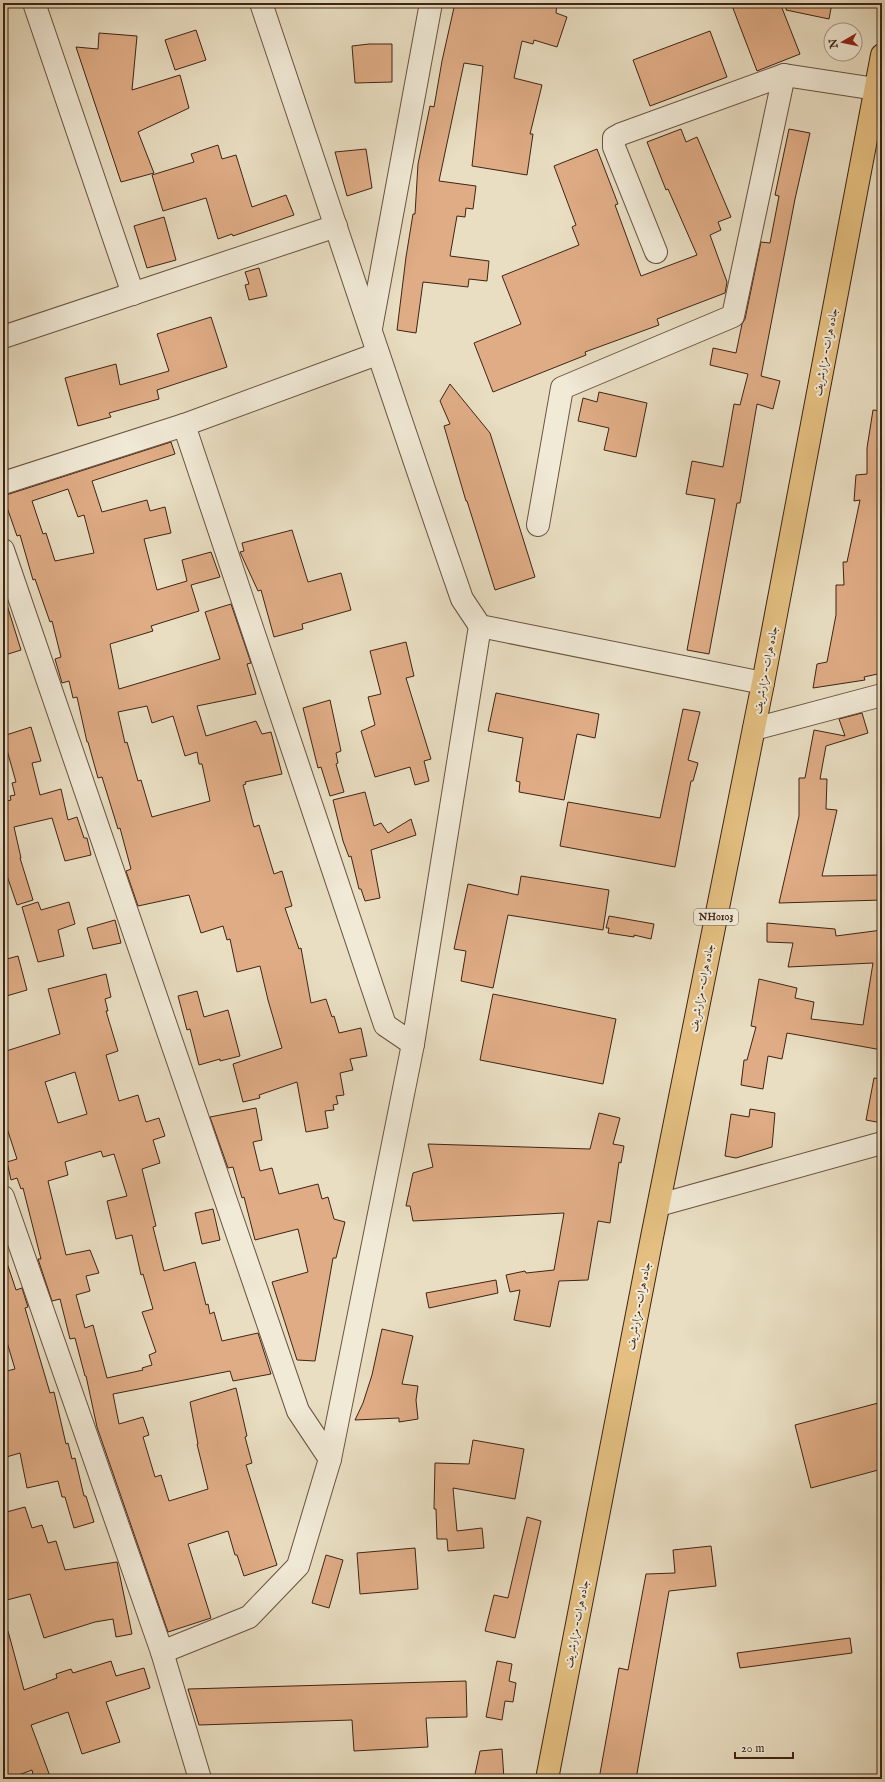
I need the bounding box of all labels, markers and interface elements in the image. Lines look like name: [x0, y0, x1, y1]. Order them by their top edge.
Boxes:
north arrow: [823, 22, 863, 62]
text: N: [826, 37, 842, 50]
street label: جاده هرات- مزارشریف: [811, 306, 841, 397]
street label: جاده هرات- مزارشریف: [751, 624, 781, 715]
road number: NH0103: [694, 909, 738, 925]
street label: جاده هرات- مزارشریف: [687, 942, 717, 1033]
street label: جاده هرات- مزارشریف: [624, 1260, 654, 1351]
street label: جاده هرات- مزارشریف: [562, 1578, 592, 1669]
scale bar: [735, 1734, 793, 1760]
text: 20 m: [741, 1741, 764, 1756]

